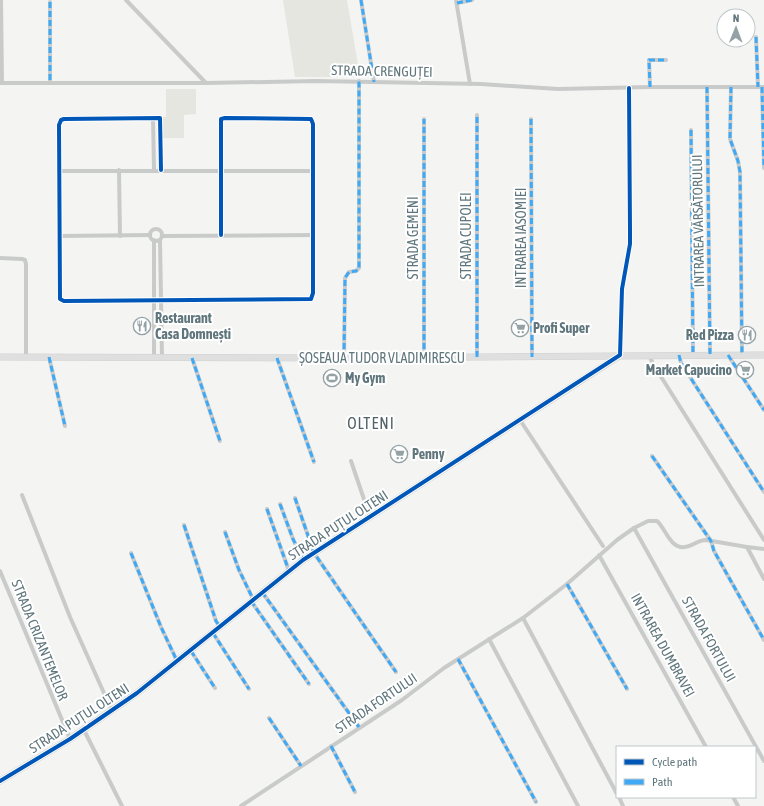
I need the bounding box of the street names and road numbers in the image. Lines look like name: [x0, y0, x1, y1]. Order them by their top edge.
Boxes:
street label: STRADA CRENGUȚEI: [331, 62, 433, 80]
street label: INTRAREA VĂRSĂTORULUI: [688, 154, 707, 288]
street label: INTRAREA IASOMIEI: [513, 188, 529, 288]
street label: STRADA CUPOLEI: [458, 192, 474, 280]
street label: STRADA GEMENI: [405, 196, 421, 280]
street label: ȘOSEAUA TUDOR VLADIMIRESCU: [299, 350, 465, 366]
street label: STRADA PUȚUL OLTENI: [285, 487, 391, 563]
street label: STRADA CRIZANTEMELOR: [9, 577, 71, 703]
street label: INTRAREA DUMBRAVEI: [628, 591, 698, 699]
street label: STRADA FORTULUI: [679, 594, 739, 684]
street label: STRADA FORTULUI: [332, 670, 420, 736]
street label: STRADA PUȚUL OLTENI: [26, 680, 132, 756]

